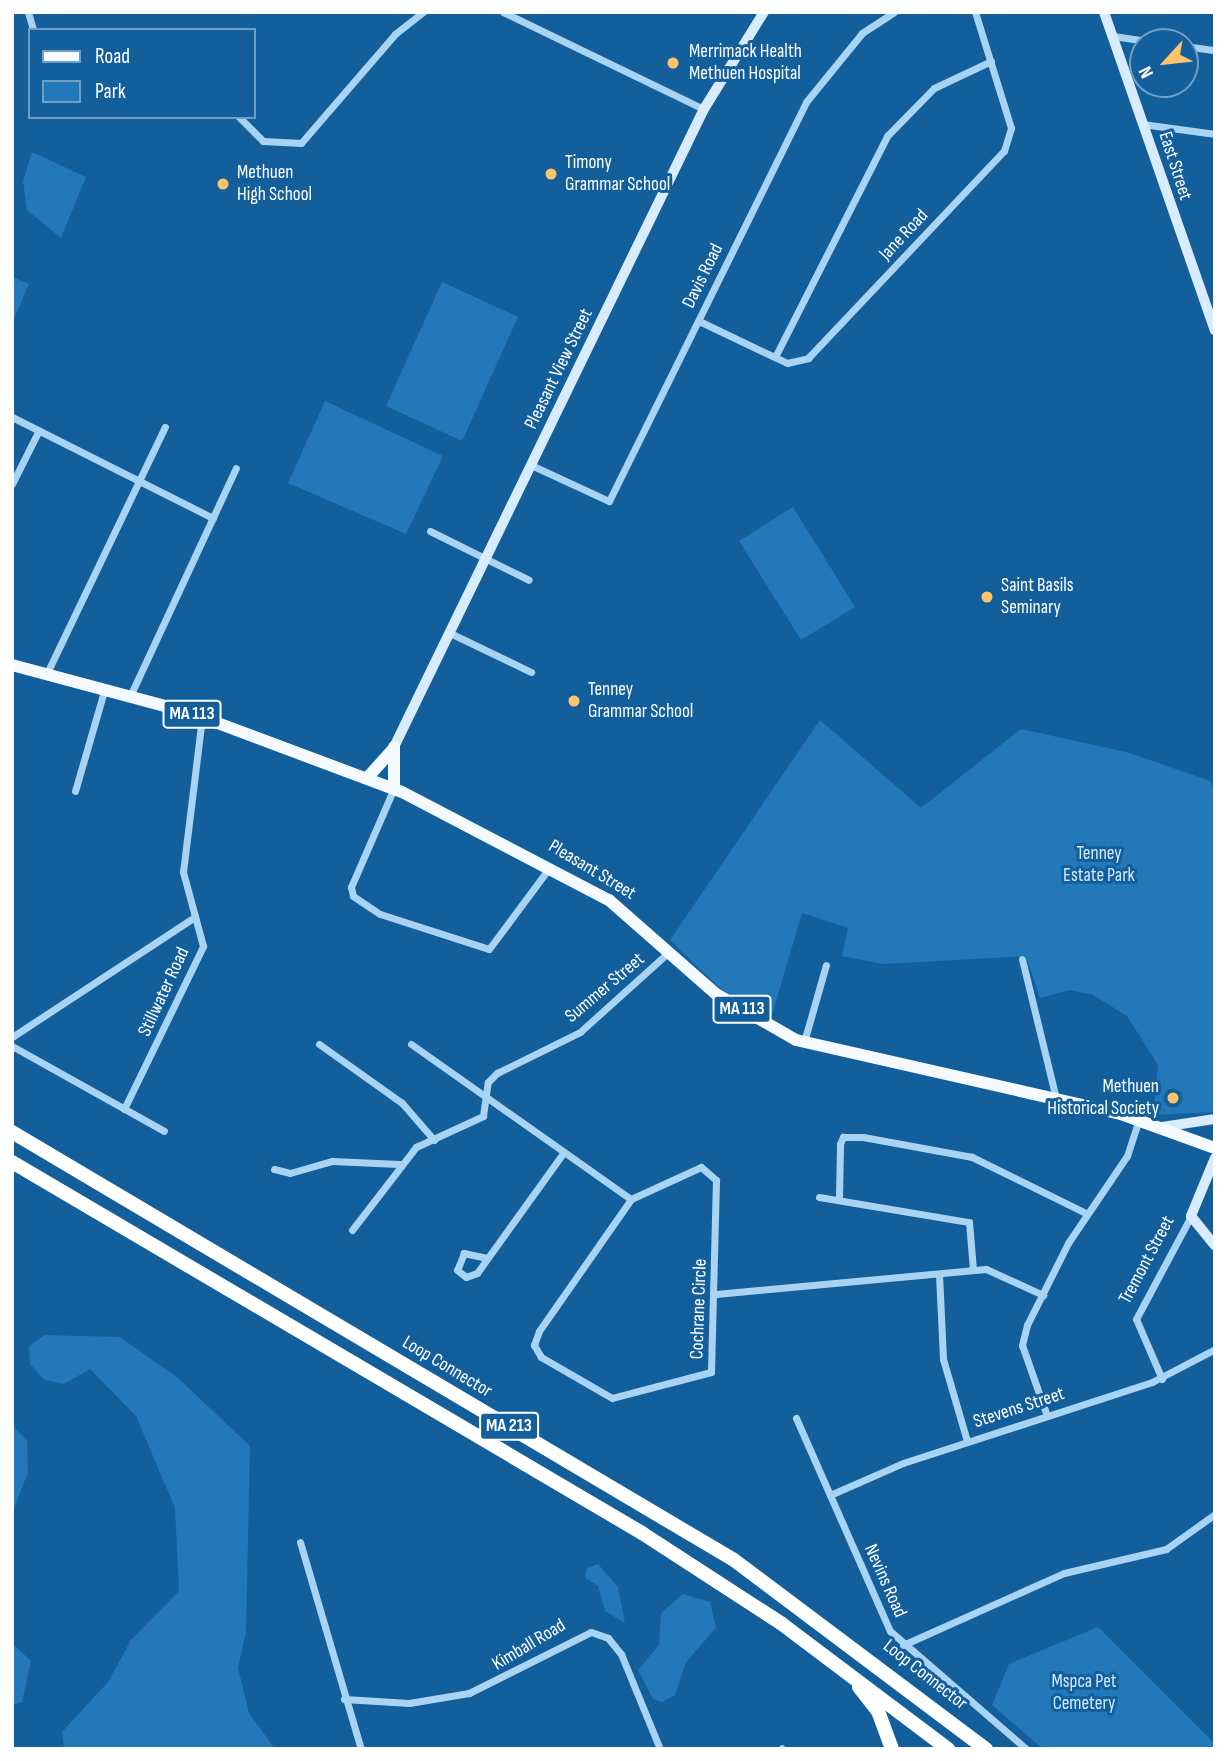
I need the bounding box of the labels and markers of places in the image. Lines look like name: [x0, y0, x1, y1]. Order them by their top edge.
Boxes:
place label: Merrimack Health Methuen Hospital: [689, 41, 802, 85]
marker: Merrimack Health Methuen Hospital: [663, 53, 683, 73]
place label: Timony Grammar School: [565, 152, 670, 196]
place label: Methuen High School: [237, 162, 312, 206]
marker: Timony Grammar School: [543, 166, 559, 182]
marker: Methuen High School: [215, 176, 231, 192]
place label: Saint Basils Seminary: [1001, 575, 1074, 619]
marker: Saint Basils Seminary: [979, 589, 995, 605]
place label: Tenney Grammar School: [588, 679, 693, 723]
marker: Tenney Grammar School: [566, 693, 582, 709]
place label: Methuen Historical Society: [1047, 1076, 1159, 1120]
marker: Methuen Historical Society: [1165, 1090, 1181, 1106]

